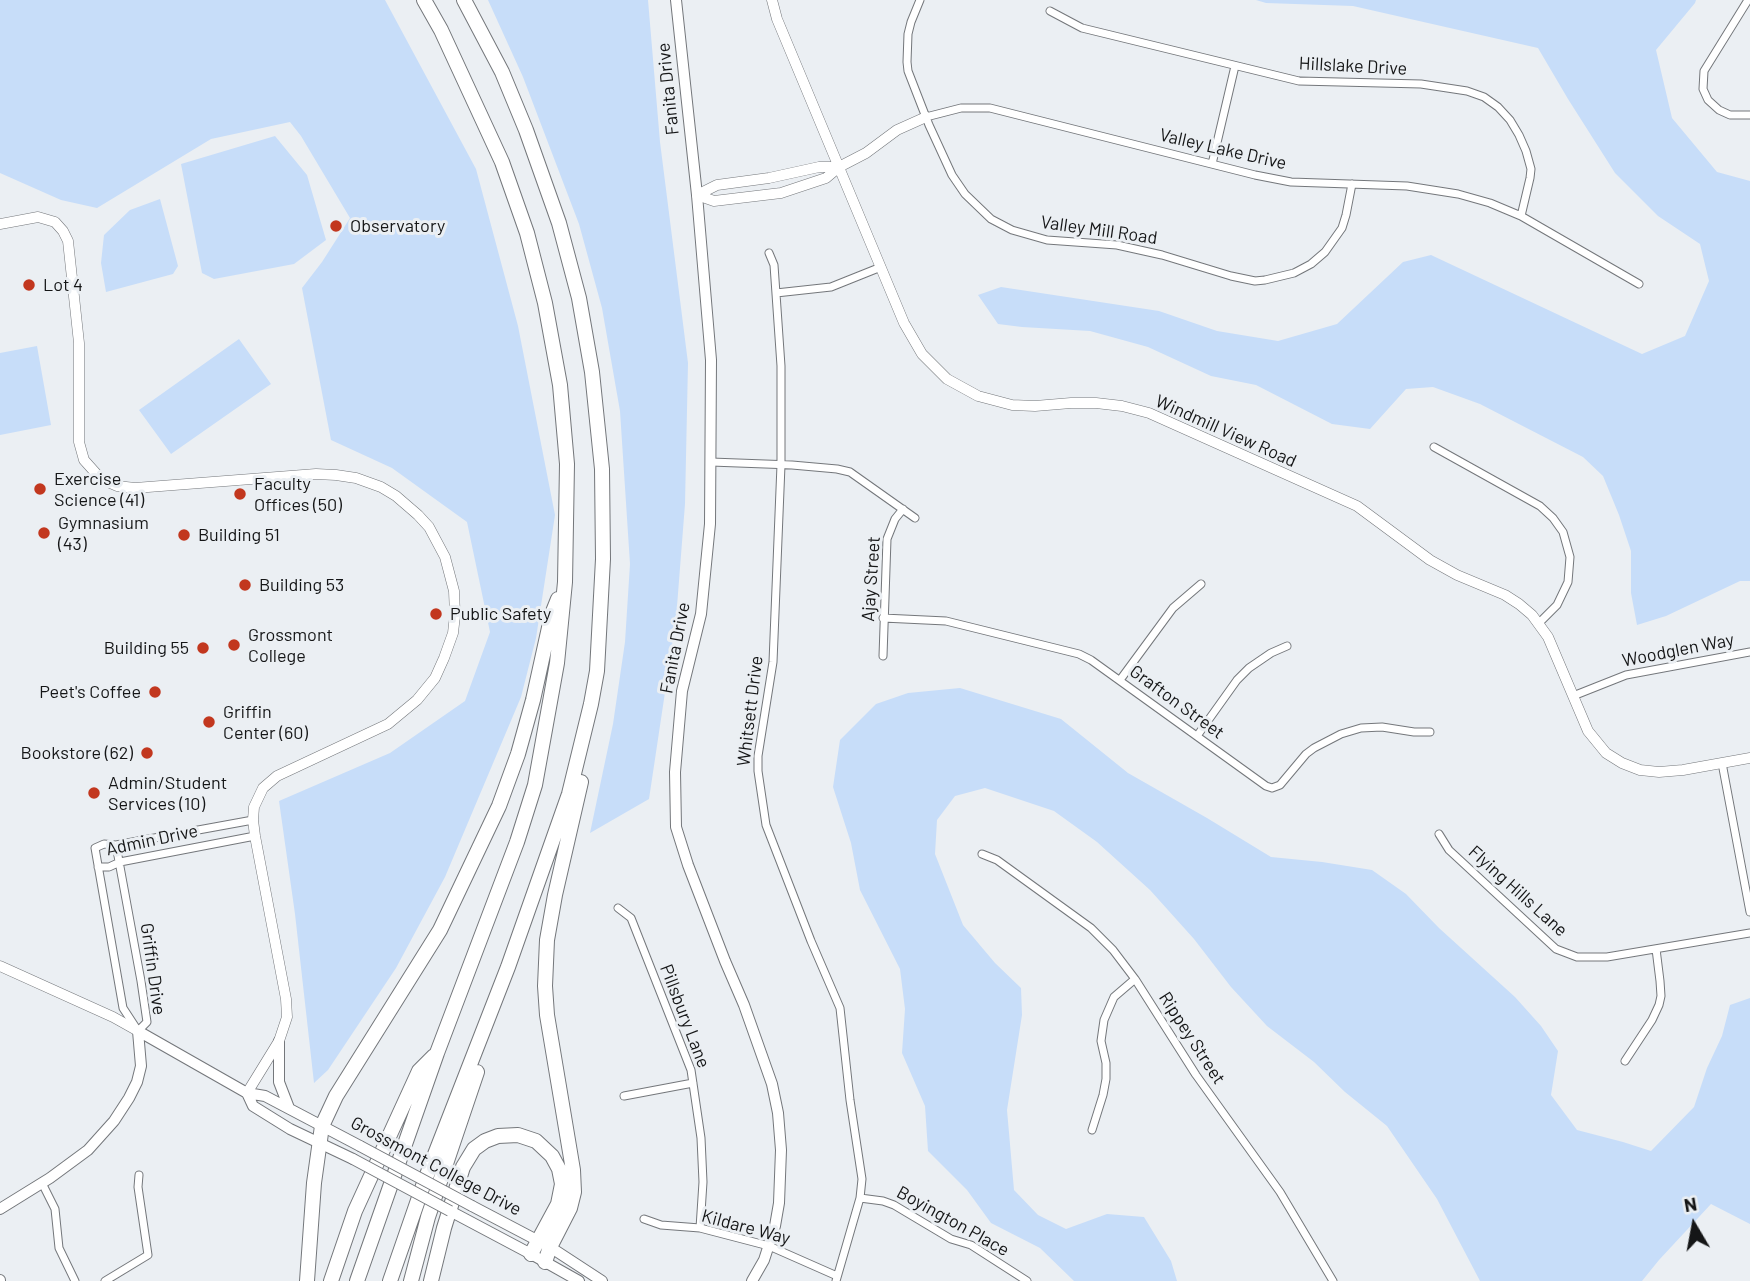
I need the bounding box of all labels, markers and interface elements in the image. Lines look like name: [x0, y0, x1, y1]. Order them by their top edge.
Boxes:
street label: Fanita Drive: [652, 42, 684, 136]
street label: Hillslake Drive: [1298, 52, 1408, 80]
street label: Valley Lake Drive: [1157, 124, 1289, 174]
street label: Valley Mill Road: [1039, 211, 1159, 249]
place label: Observatory: [350, 215, 445, 237]
marker: Observatory: [328, 218, 344, 234]
place label: Lot 4: [43, 274, 83, 296]
marker: Lot 4: [21, 277, 37, 293]
street label: Windmill View Road: [1152, 390, 1300, 472]
place label: Exercise Science (41): [54, 468, 144, 510]
place label: Faculty Offices (50): [254, 473, 342, 516]
marker: Exercise Science (41): [32, 481, 48, 497]
marker: Faculty Offices (50): [232, 486, 248, 502]
place label: Gymnasium (43): [58, 512, 149, 554]
place label: Building 51: [198, 524, 280, 546]
marker: Gymnasium (43): [36, 525, 52, 541]
marker: Building 51: [176, 527, 192, 543]
street label: Ajay Street: [857, 536, 885, 622]
place label: Building 53: [259, 574, 344, 596]
marker: Building 53: [237, 577, 253, 593]
street label: Fanita Drive: [656, 600, 694, 696]
place label: Public Safety: [450, 603, 551, 625]
marker: Public Safety: [428, 606, 444, 622]
place label: Grossmont College: [248, 624, 333, 666]
street label: Woodglen Way: [1620, 629, 1736, 671]
place label: Building 55: [104, 637, 189, 659]
marker: Grossmont College: [226, 637, 242, 653]
marker: Building 55: [195, 640, 211, 656]
street label: Whitsett Drive: [732, 654, 768, 768]
street label: Grafton Street: [1126, 660, 1228, 744]
place label: Peet's Coffee: [39, 681, 141, 703]
marker: Peet's Coffee: [147, 684, 163, 700]
place label: Griffin Center (60): [223, 701, 308, 744]
marker: Griffin Center (60): [201, 714, 217, 730]
place label: Bookstore (62): [20, 742, 133, 764]
marker: Bookstore (62): [139, 745, 155, 761]
place label: Admin/Student Services (10): [108, 772, 227, 814]
marker: Admin/Student Services (10): [86, 785, 102, 801]
street label: Admin Drive: [104, 820, 200, 860]
street label: Flying Hills Lane: [1464, 841, 1572, 941]
street label: Griffin Drive: [136, 922, 170, 1016]
street label: Pillsbury Lane: [655, 961, 715, 1071]
street label: Rippey Street: [1154, 988, 1230, 1088]
street label: Grossmont College Drive: [347, 1112, 525, 1220]
street label: Boyington Place: [893, 1181, 1013, 1261]
north arrow: [1659, 1190, 1729, 1260]
text: N: [1682, 1191, 1698, 1216]
street label: Kildare Way: [699, 1205, 793, 1249]

